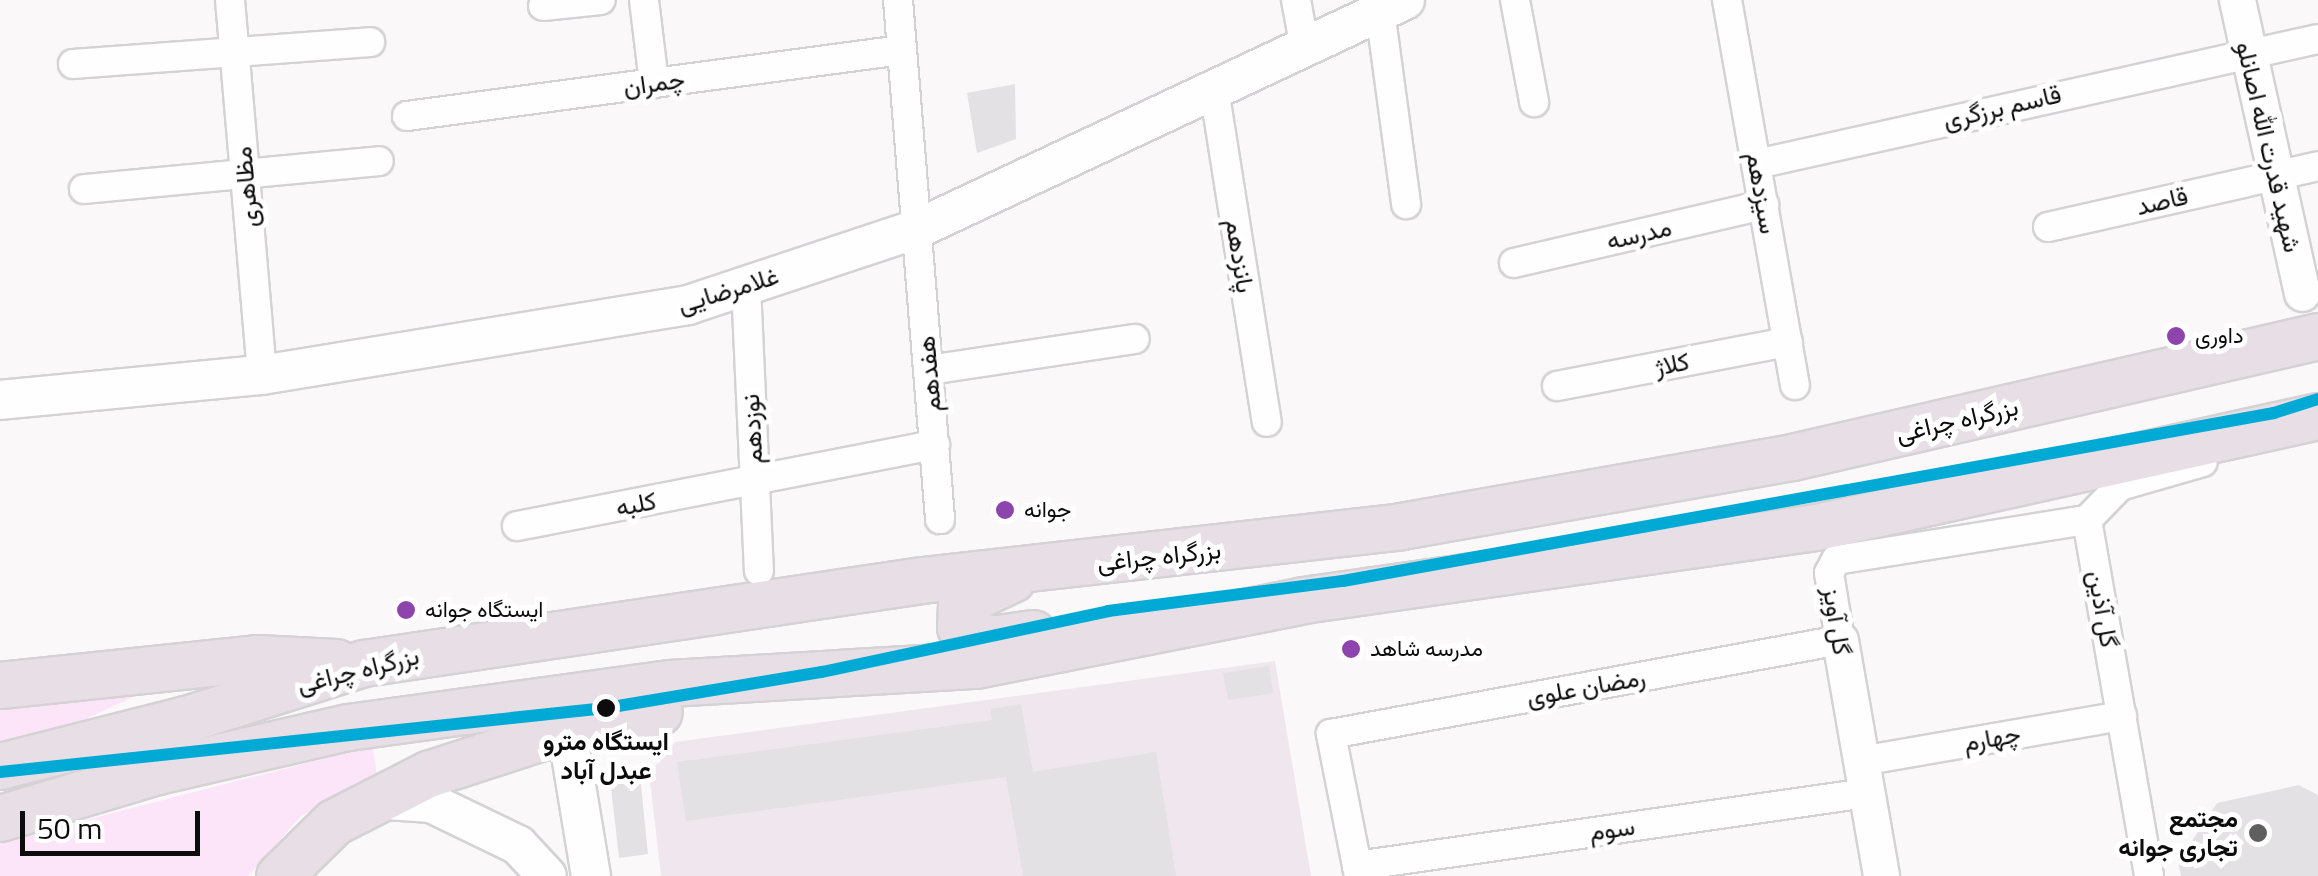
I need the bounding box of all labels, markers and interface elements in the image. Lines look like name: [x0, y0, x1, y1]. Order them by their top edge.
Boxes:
street label: شهید قدرت الله اصانلو: [2230, 39, 2308, 255]
street label: چمران: [621, 64, 687, 102]
street label: قاسم برزگری: [1940, 79, 2064, 135]
street label: مظاهری: [228, 145, 264, 229]
street label: سیزدهم: [1740, 150, 1784, 236]
street label: قاصد: [2133, 181, 2191, 221]
street label: مدرسه: [1604, 212, 1674, 256]
street label: پانزدهم: [1219, 217, 1261, 295]
street label: غلامرضایی: [674, 260, 782, 320]
place label: داوری: [2195, 323, 2243, 349]
marker: داوری: [2166, 326, 2186, 346]
street label: هفدهم: [911, 335, 947, 413]
street label: کلاژ: [1652, 346, 1692, 382]
street label: بزرگراه چراغی: [1893, 391, 2021, 449]
street label: نوزدهم: [735, 393, 769, 465]
street label: کلبه: [613, 485, 659, 523]
place label: جوانه: [1024, 497, 1071, 523]
marker: جوانه: [995, 500, 1015, 520]
street label: بزرگراه چراغی: [1095, 535, 1223, 577]
street label: گل آذین: [2081, 568, 2125, 650]
street label: گل آویز: [1817, 585, 1857, 657]
place label: ایستگاه جوانه: [425, 597, 543, 623]
marker: ایستگاه جوانه: [396, 600, 416, 620]
place label: مدرسه شاهد: [1370, 636, 1483, 662]
marker: مدرسه شاهد: [1341, 639, 1361, 659]
street label: بزرگراه چراغی: [294, 640, 422, 700]
street label: رمضان علوی: [1524, 662, 1648, 712]
marker: ایستگاه مترو عبدل آباد: [591, 693, 621, 723]
street label: چهارم: [1961, 718, 2023, 758]
place label: ایستگاه مترو عبدل آباد: [543, 727, 669, 786]
scale bar: [25, 791, 205, 853]
place label: مجتمع تجاری جوانه: [2118, 804, 2238, 863]
text: 50 m: [37, 805, 102, 851]
street label: سوم: [1587, 811, 1637, 847]
marker: مجتمع تجاری جوانه: [2247, 822, 2269, 844]

